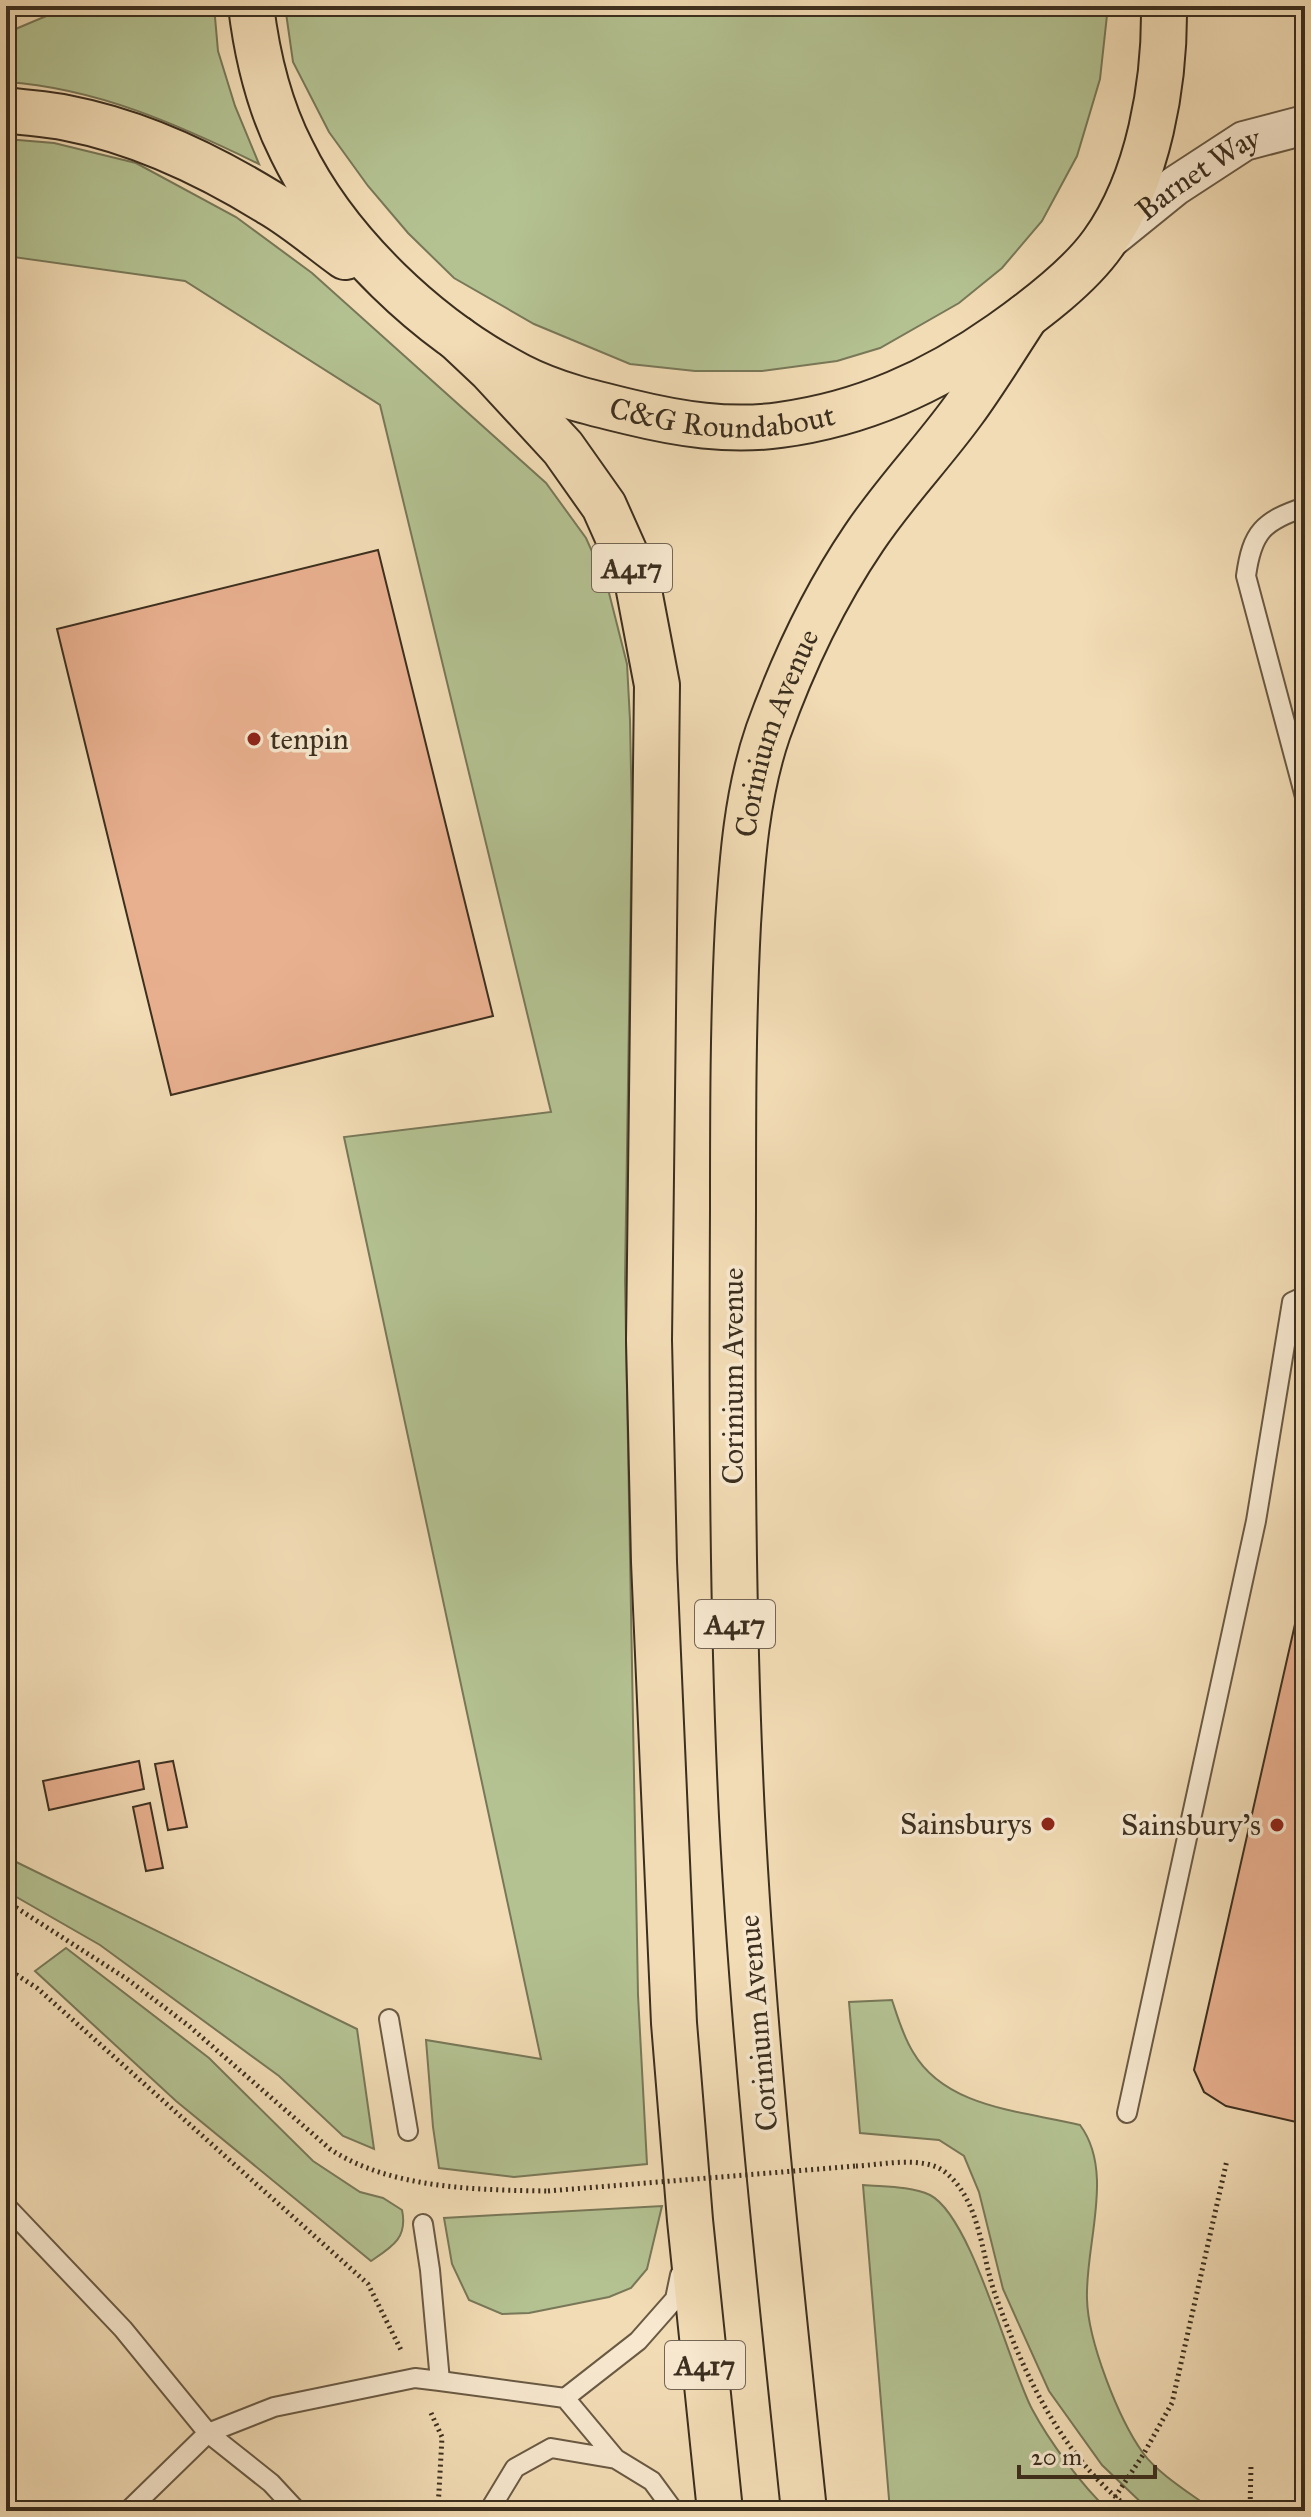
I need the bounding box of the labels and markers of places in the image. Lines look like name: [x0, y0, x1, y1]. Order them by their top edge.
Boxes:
place label: tenpin: [270, 721, 349, 757]
marker: tenpin: [245, 730, 263, 748]
place label: Sainsburys: [900, 1806, 1032, 1842]
place label: Sainsbury's: [1121, 1807, 1261, 1843]
marker: Sainsburys: [1039, 1815, 1057, 1833]
marker: Sainsbury's: [1268, 1816, 1286, 1834]

